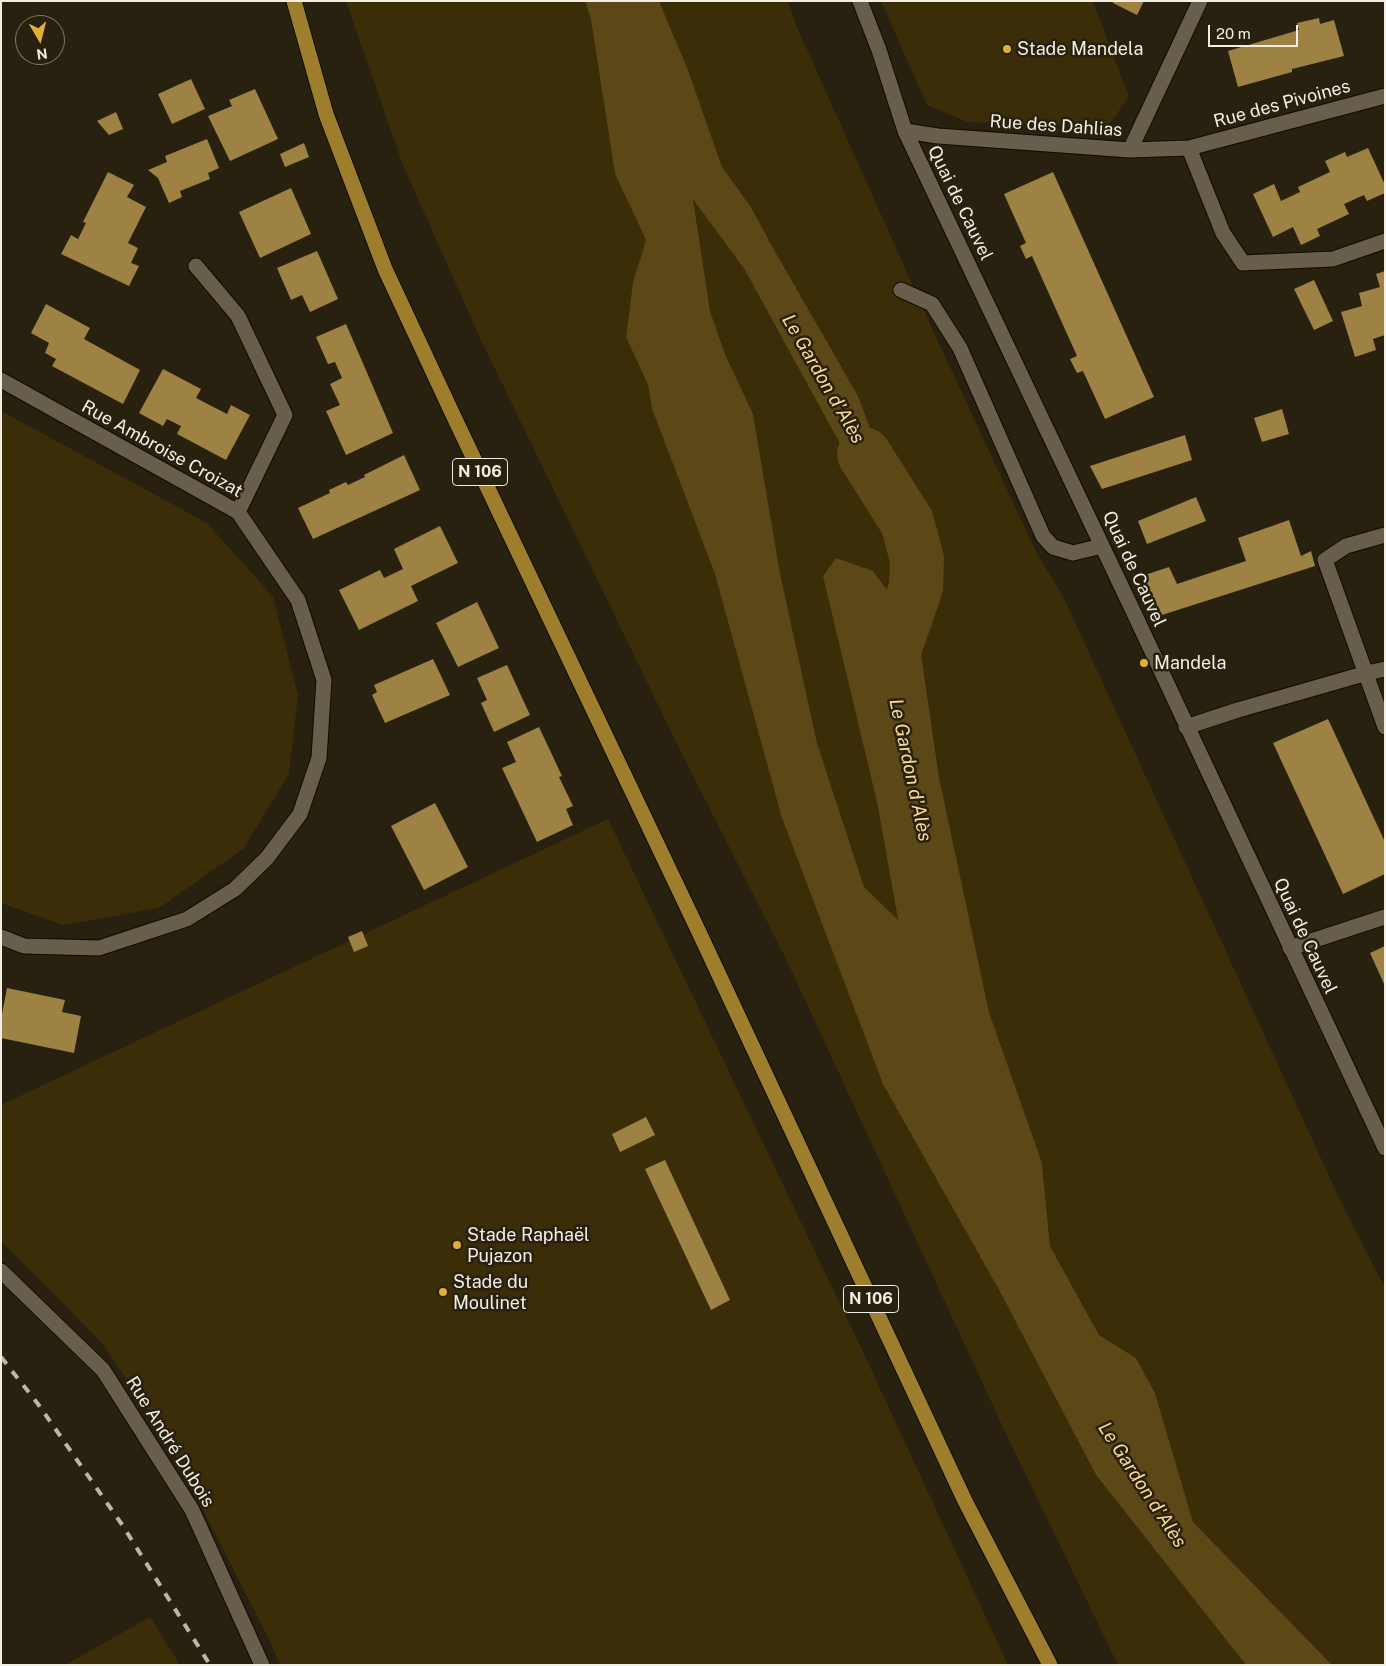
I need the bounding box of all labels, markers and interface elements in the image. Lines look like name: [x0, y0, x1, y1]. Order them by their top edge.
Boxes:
north arrow: [15, 15, 65, 65]
scale bar: [1211, 15, 1301, 47]
text: 20 m: [1216, 25, 1251, 42]
place label: Stade Mandela: [1017, 38, 1143, 60]
marker: Stade Mandela: [1001, 43, 1013, 55]
text: N: [35, 45, 48, 63]
street label: Rue des Pivoines: [1211, 75, 1353, 133]
street label: Rue des Dahlias: [989, 111, 1123, 141]
street label: Quai de Cauvel: [923, 142, 997, 264]
water label: Le Gardon d'Alès: [777, 310, 869, 448]
street label: Rue Ambroise Croizat: [78, 396, 246, 502]
road number: N 106: [452, 458, 508, 486]
street label: Quai de Cauvel: [1098, 508, 1170, 630]
place label: Mandela: [1154, 652, 1226, 674]
marker: Mandela: [1138, 657, 1150, 669]
water label: Le Gardon d'Alès: [884, 697, 936, 843]
street label: Quai de Cauvel: [1269, 875, 1341, 997]
place label: Stade Raphaël Pujazon: [467, 1224, 590, 1266]
marker: Stade Raphaël Pujazon: [451, 1239, 463, 1251]
place label: Stade du Moulinet: [453, 1271, 528, 1314]
marker: Stade du Moulinet: [437, 1286, 449, 1298]
road number: N 106: [844, 1286, 898, 1312]
street label: Rue André Dubois: [121, 1373, 219, 1511]
water label: Le Gardon d'Alès: [1093, 1418, 1191, 1552]

